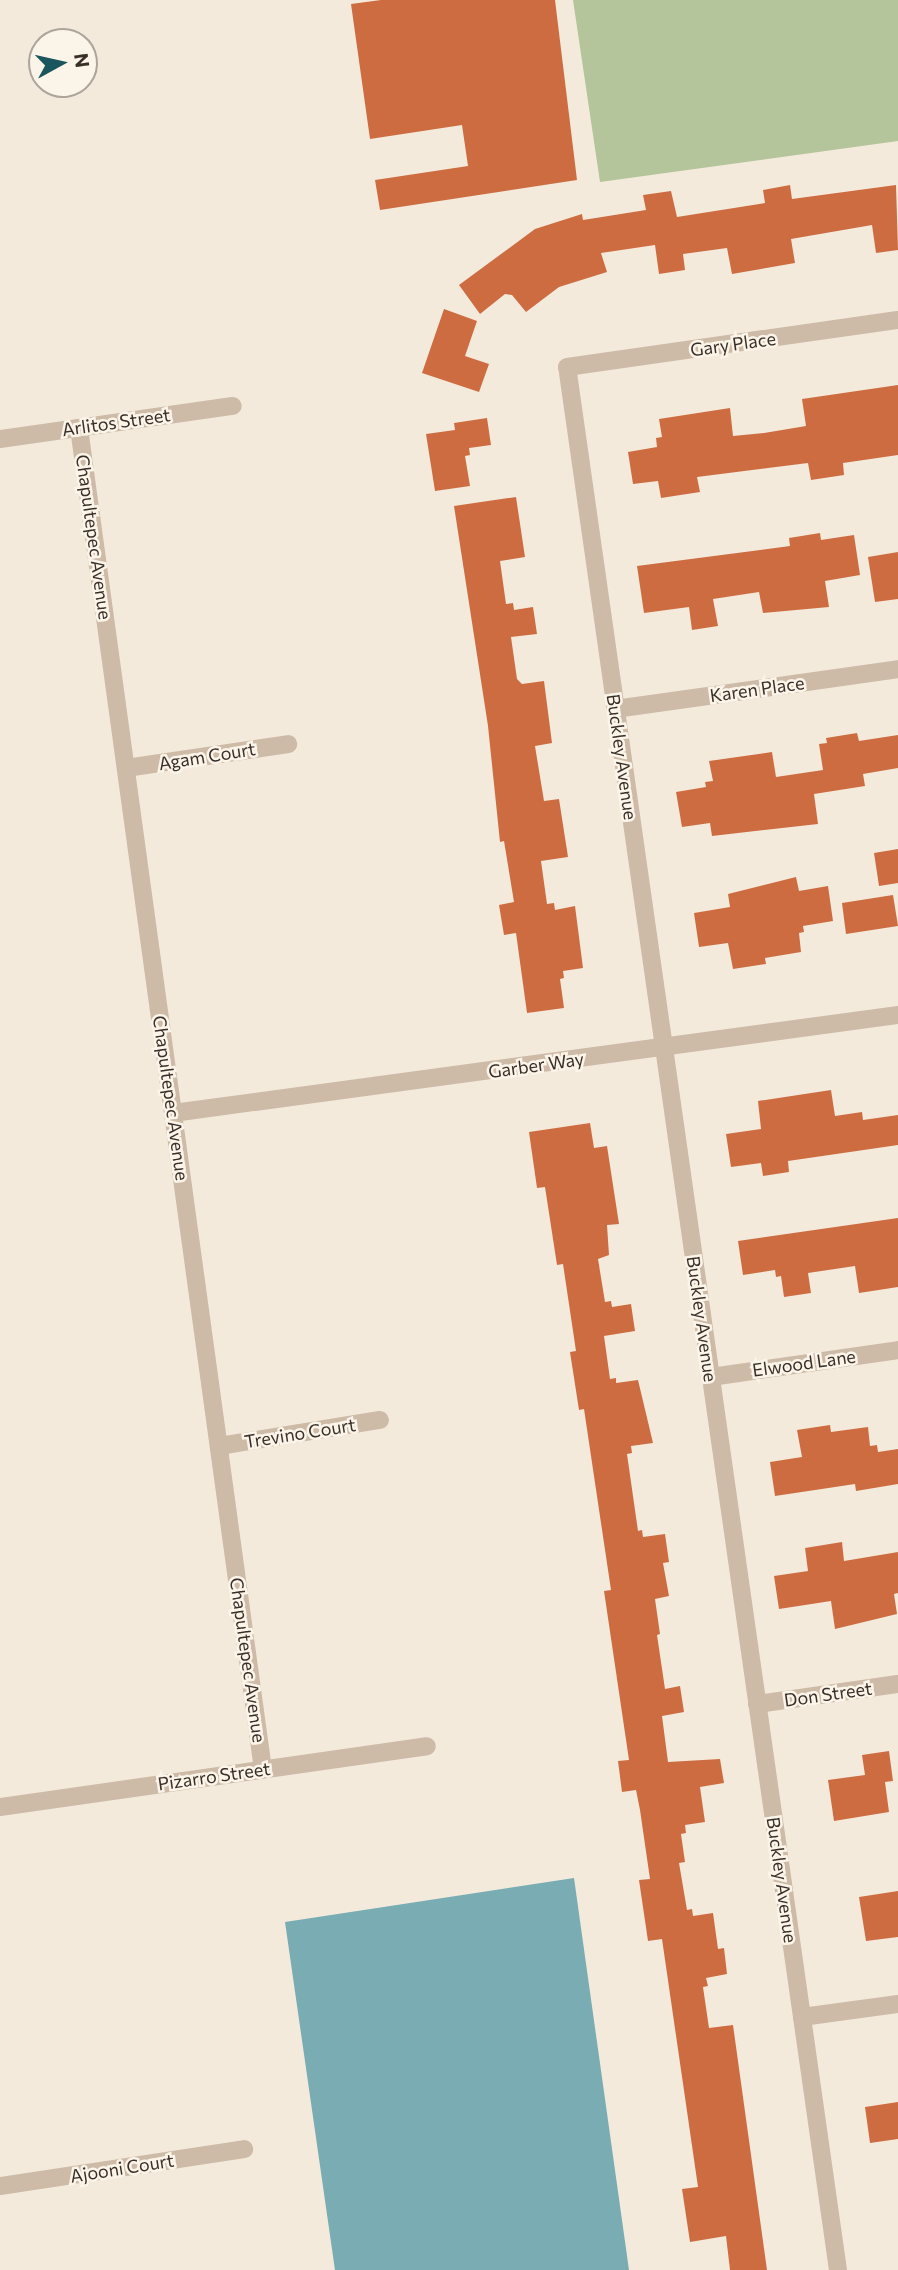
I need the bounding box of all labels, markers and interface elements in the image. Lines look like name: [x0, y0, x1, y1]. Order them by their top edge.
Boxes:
north arrow: [28, 28, 98, 98]
text: N: [70, 52, 95, 69]
street label: Gary Place: [689, 327, 777, 361]
street label: Arlitos Street: [60, 404, 172, 440]
street label: Chapultepec Avenue: [72, 453, 116, 621]
street label: Karen Place: [708, 672, 806, 706]
street label: Buckley Avenue: [602, 693, 642, 821]
street label: Agam Court: [157, 738, 257, 774]
street label: Chapultepec Avenue: [149, 1014, 193, 1182]
street label: Garber Way: [487, 1048, 585, 1082]
street label: Buckley Avenue: [682, 1255, 722, 1383]
street label: Elwood Lane: [751, 1345, 857, 1381]
street label: Trevino Court: [243, 1414, 357, 1452]
street label: Chapultepec Avenue: [226, 1576, 270, 1744]
street label: Don Street: [783, 1677, 873, 1711]
street label: Pizarro Street: [156, 1757, 272, 1795]
street label: Buckley Avenue: [762, 1816, 802, 1944]
street label: Ajooni Court: [69, 2149, 175, 2187]

